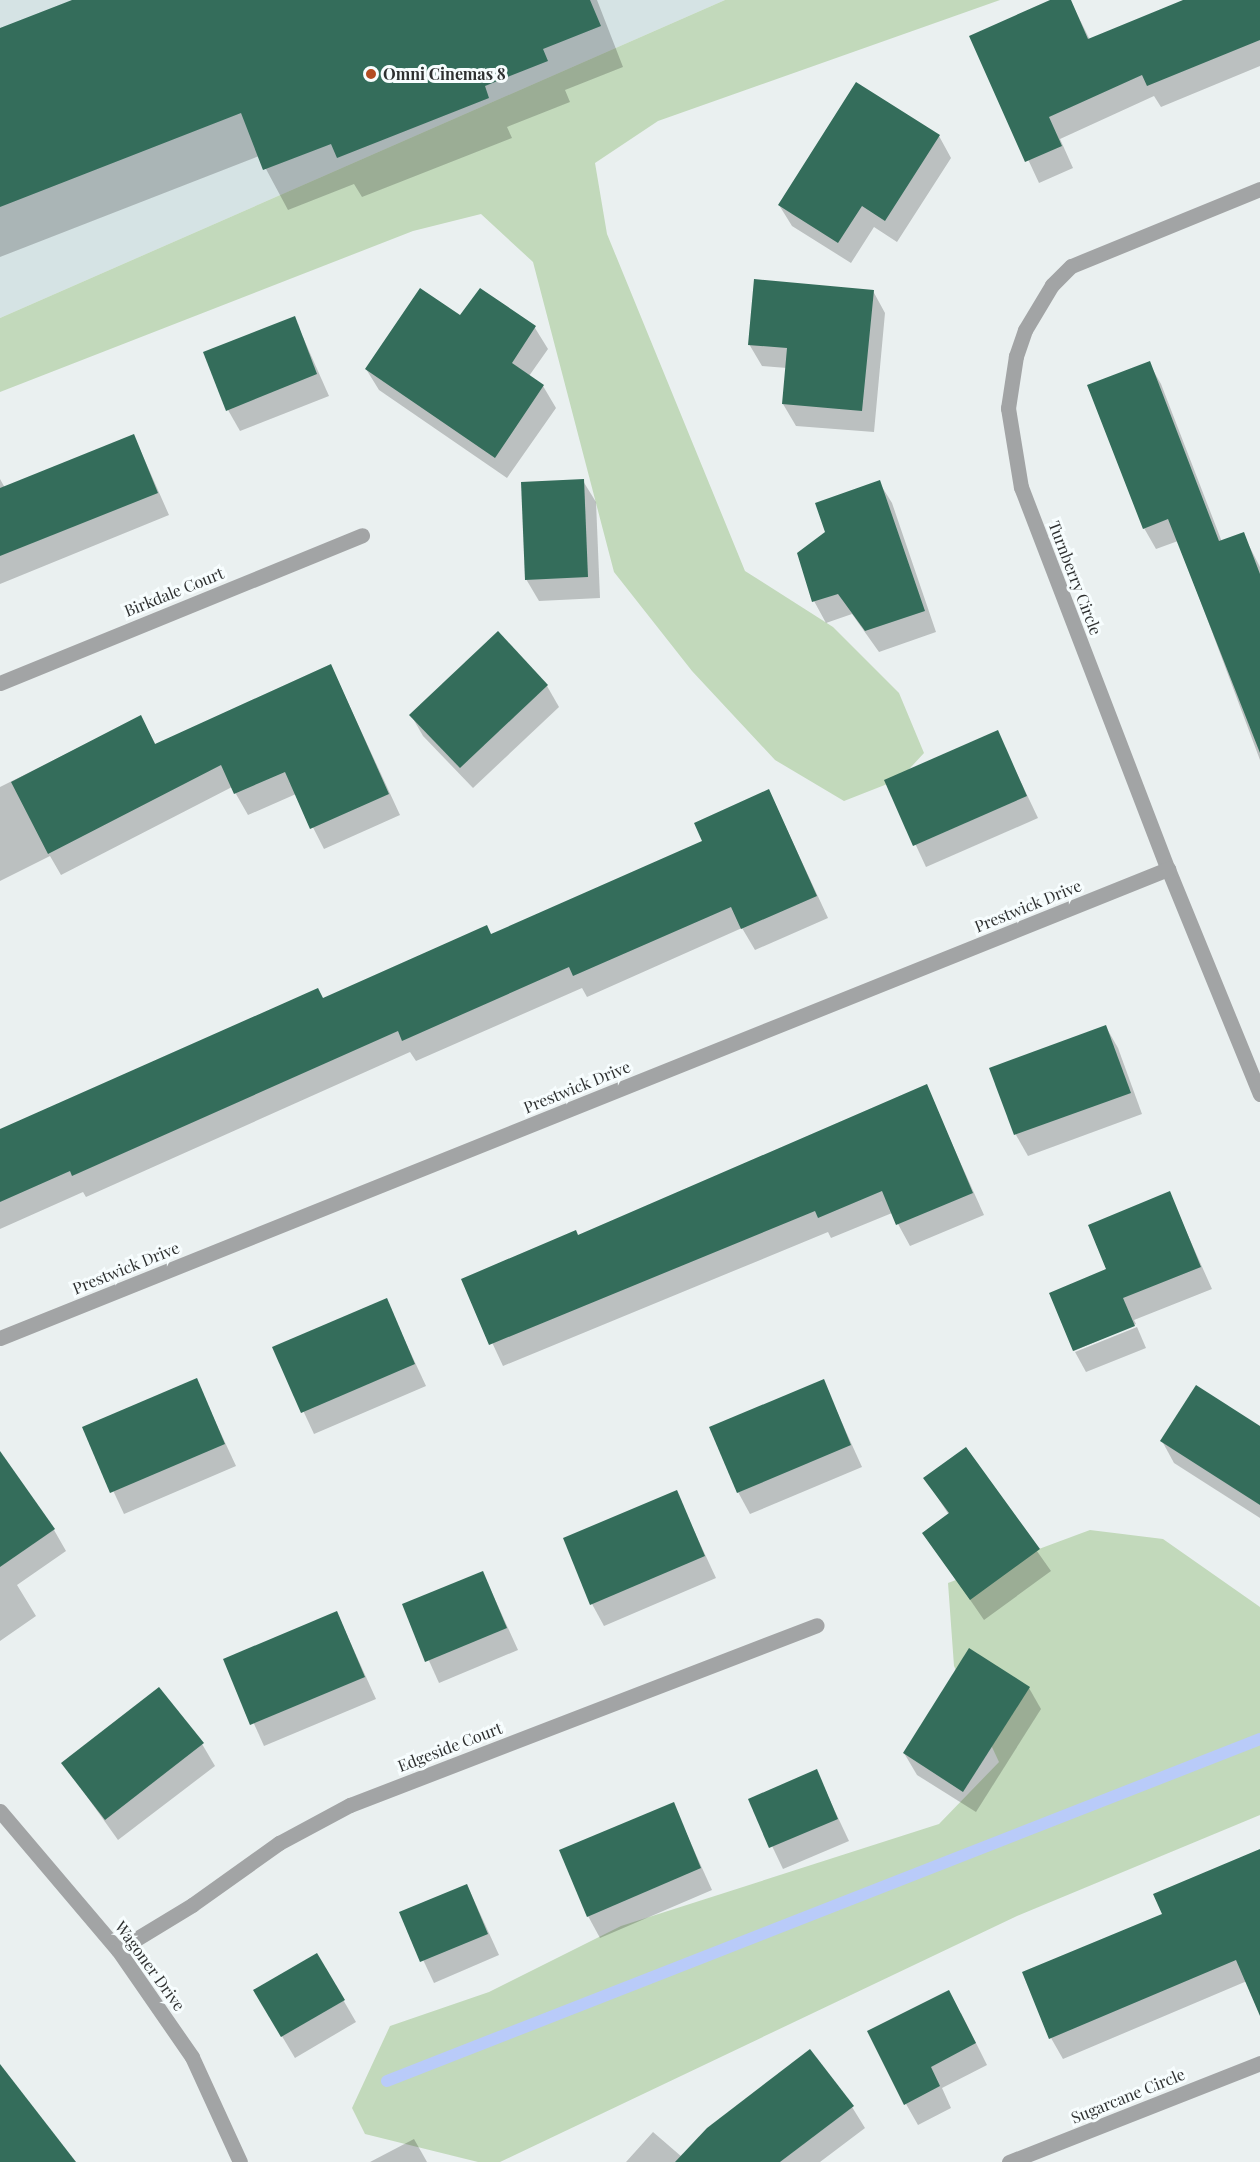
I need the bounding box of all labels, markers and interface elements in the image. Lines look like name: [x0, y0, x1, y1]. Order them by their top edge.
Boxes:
place label: Omni Cinemas 8: [383, 64, 506, 84]
marker: Omni Cinemas 8: [364, 67, 378, 81]
street label: Turnberry Circle: [1044, 518, 1106, 638]
street label: Birkdale Court: [122, 563, 226, 621]
street label: Prestwick Drive: [972, 876, 1084, 936]
street label: Prestwick Drive: [521, 1057, 633, 1117]
street label: Prestwick Drive: [70, 1238, 182, 1298]
street label: Edgeside Court: [395, 1718, 505, 1776]
street label: Wagoner Drive: [111, 1917, 189, 2015]
street label: Sugarcane Circle: [1068, 2064, 1188, 2128]

